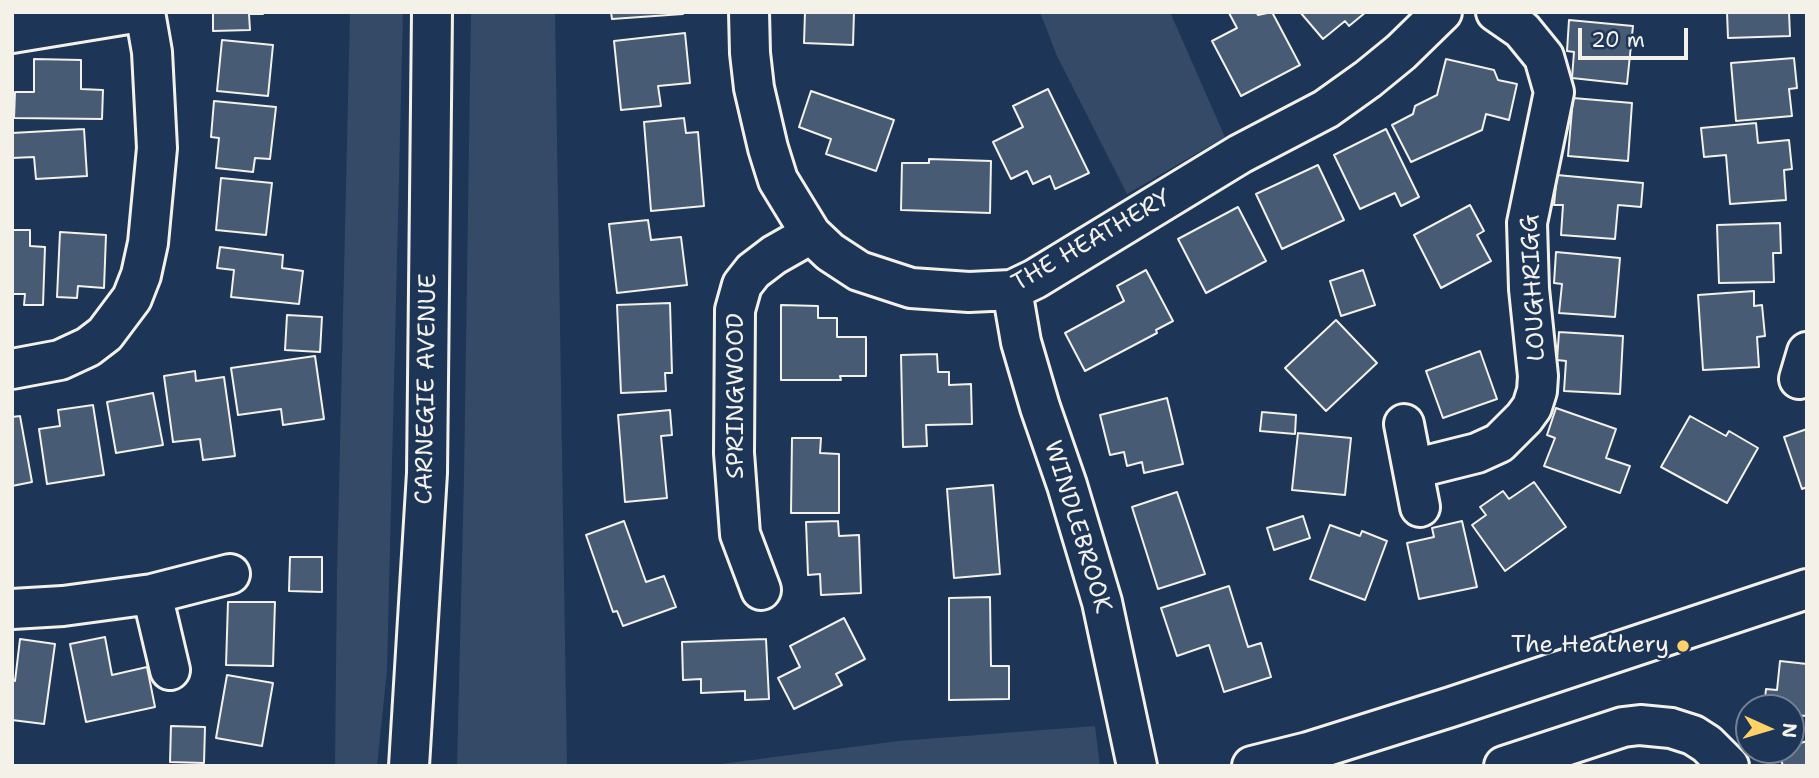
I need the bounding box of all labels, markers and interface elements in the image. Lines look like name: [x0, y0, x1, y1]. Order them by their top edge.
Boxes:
scale bar: [1581, 14, 1691, 58]
text: 20 m: [1591, 26, 1645, 54]
street label: THE HEATHERY: [1007, 184, 1177, 298]
street label: LOUGHRIGG: [1516, 214, 1552, 362]
street label: CARNEGIE AVENUE: [411, 273, 443, 505]
street label: SPRINGWOOD: [723, 313, 751, 479]
street label: WINDLEBROOK: [1037, 437, 1117, 617]
place label: The Heathery: [1511, 632, 1669, 660]
marker: The Heathery: [1675, 638, 1691, 654]
north arrow: [1735, 694, 1805, 764]
text: N: [1776, 722, 1802, 739]

